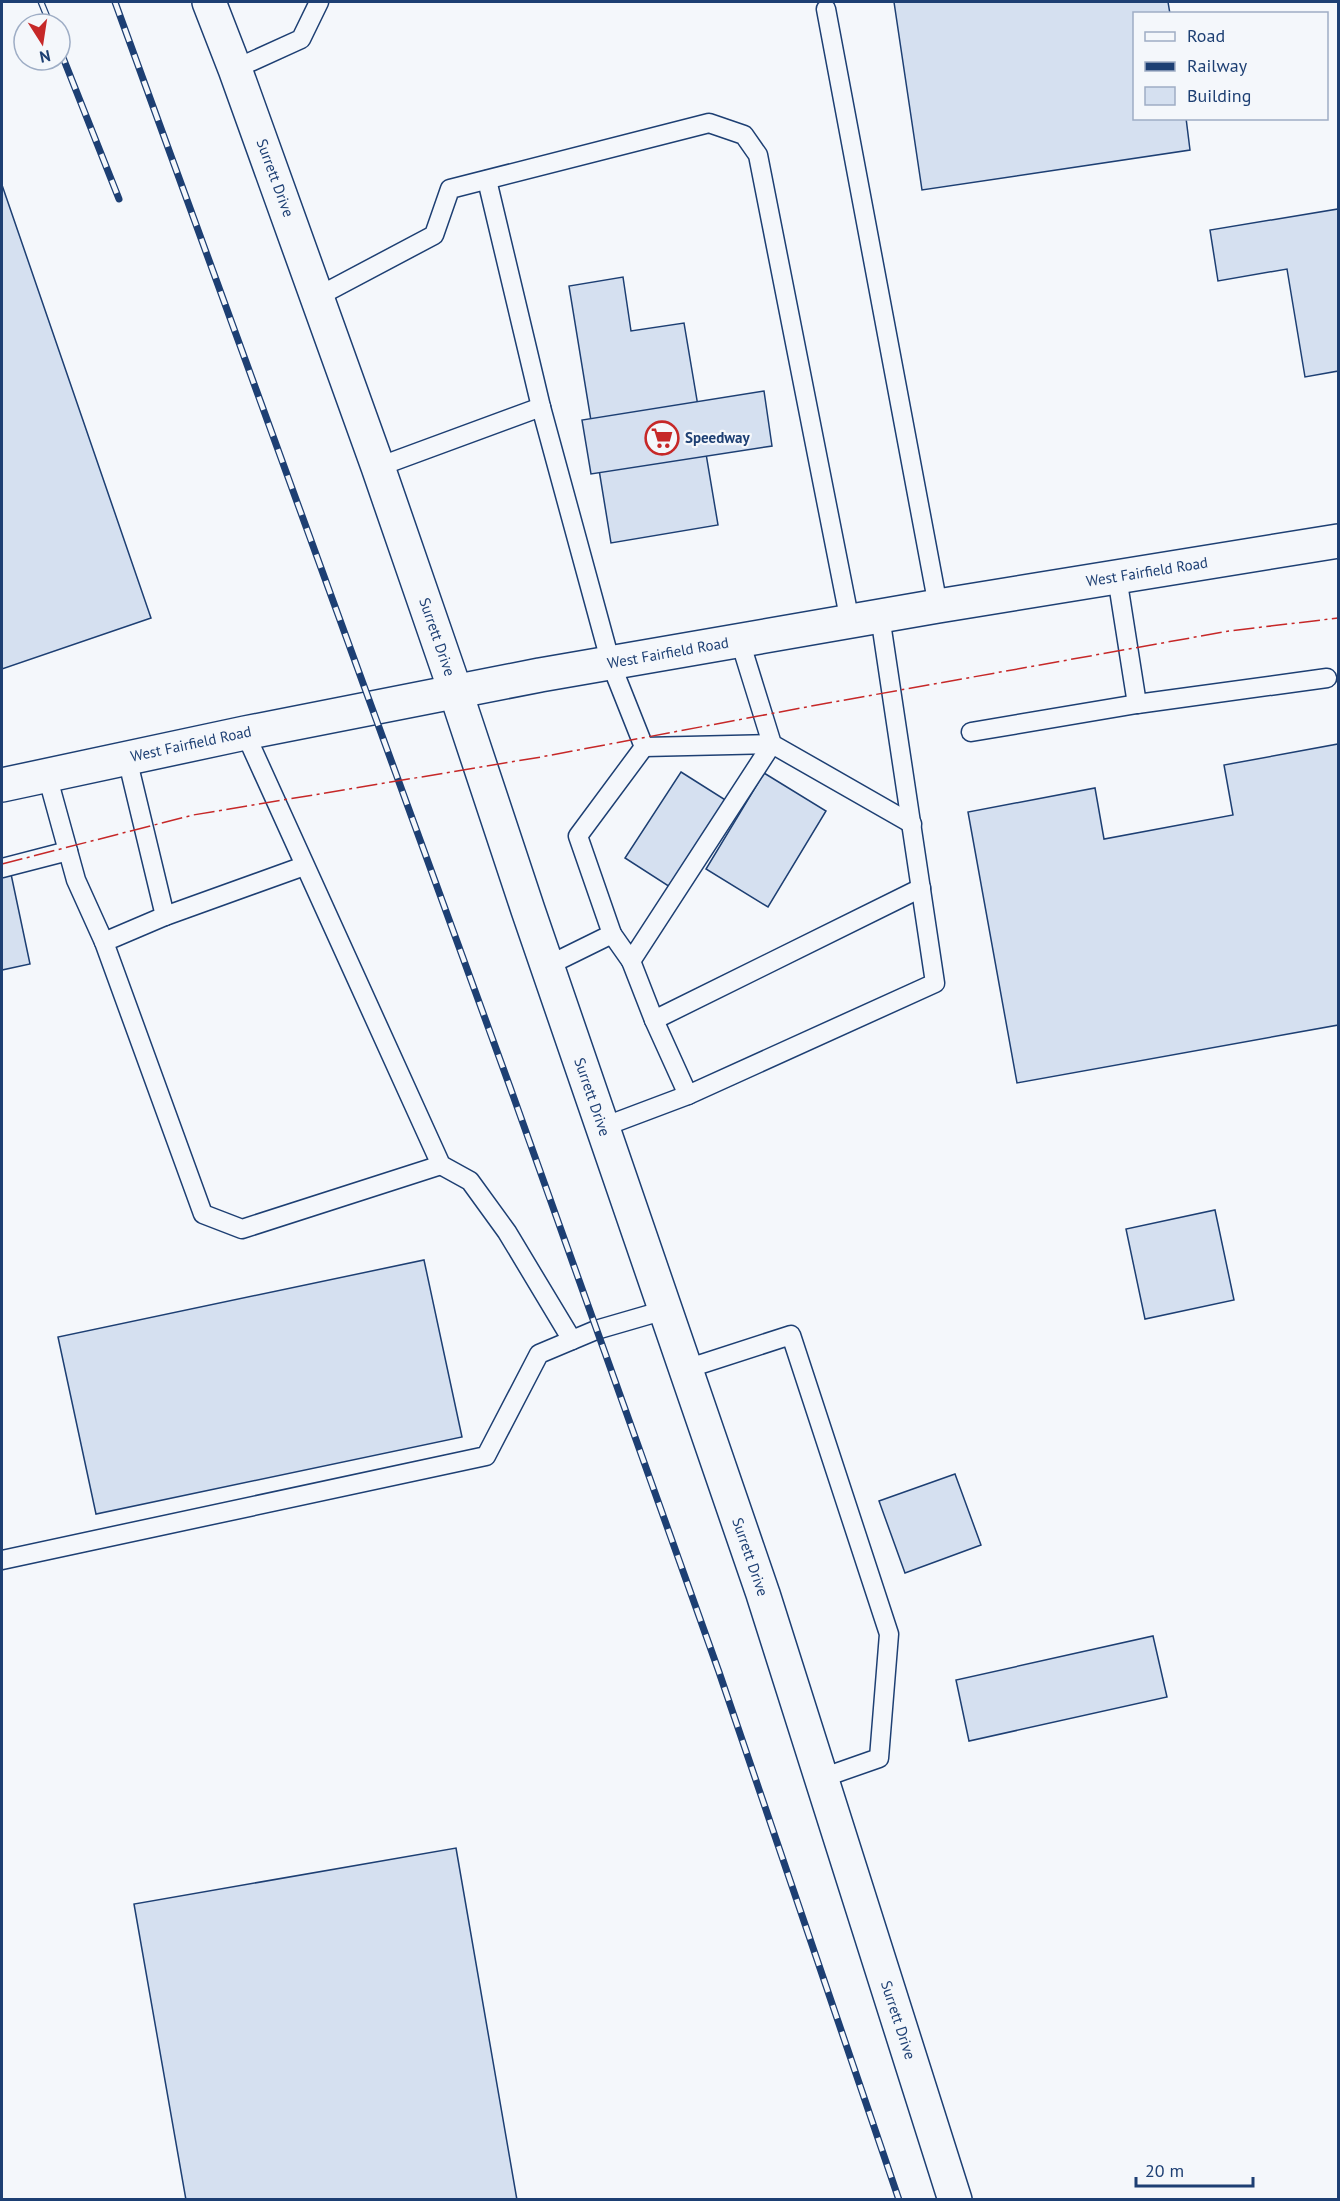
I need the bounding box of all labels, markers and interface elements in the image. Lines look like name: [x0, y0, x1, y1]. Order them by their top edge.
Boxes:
north arrow: [12, 12, 72, 72]
legend: [1133, 12, 1328, 120]
text: Road: [1187, 24, 1225, 47]
text: N: [38, 46, 52, 68]
text: Railway: [1187, 54, 1248, 77]
text: Building: [1187, 84, 1251, 107]
street label: Surrett Drive: [253, 136, 298, 219]
supermarket icon: Speedway: [644, 420, 680, 456]
place label: Speedway: [685, 428, 751, 447]
street label: West Fairfield Road: [1085, 552, 1209, 591]
street label: Surrett Drive: [415, 595, 460, 679]
street label: West Fairfield Road: [606, 632, 730, 673]
street label: West Fairfield Road: [129, 721, 253, 766]
street label: Surrett Drive: [570, 1055, 615, 1139]
street label: Surrett Drive: [728, 1515, 773, 1599]
street label: Surrett Drive: [877, 1978, 920, 2062]
scale bar: [1136, 2150, 1253, 2188]
text: 20 m: [1145, 2159, 1184, 2182]

